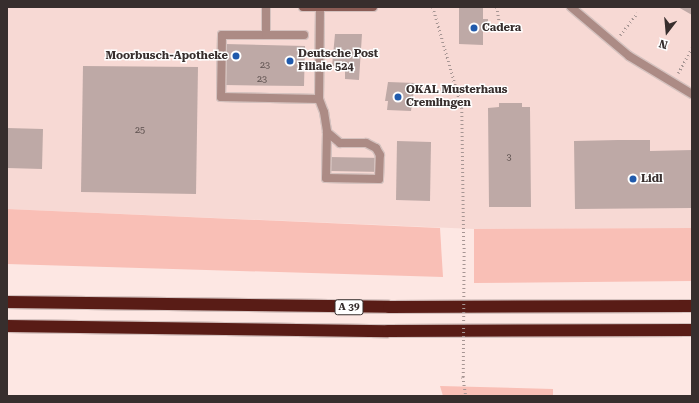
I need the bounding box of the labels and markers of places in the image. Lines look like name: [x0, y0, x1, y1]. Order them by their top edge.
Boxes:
place label: Cadera: [482, 21, 521, 35]
marker: Cadera: [469, 23, 479, 33]
place label: Deutsche Post Filiale 524: [298, 48, 378, 74]
place label: Moorbusch-Apotheke: [105, 49, 228, 63]
marker: Moorbusch-Apotheke: [231, 51, 241, 61]
marker: Deutsche Post Filiale 524: [285, 56, 295, 66]
place label: OKAL Musterhaus Cremlingen: [406, 84, 507, 110]
marker: OKAL Musterhaus Cremlingen: [393, 92, 403, 102]
place label: Lidl: [641, 172, 663, 186]
marker: Lidl: [628, 174, 638, 184]

